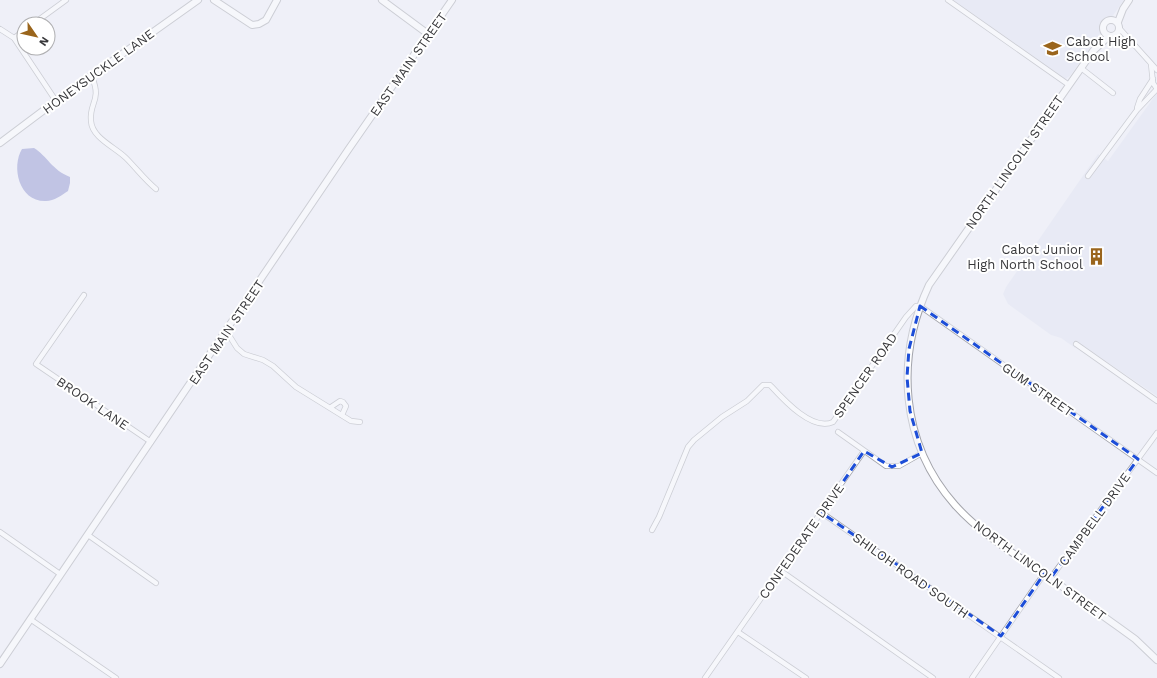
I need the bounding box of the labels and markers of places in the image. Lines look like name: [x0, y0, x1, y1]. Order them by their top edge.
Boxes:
place label: Cabot High School: [1066, 34, 1136, 64]
school or university icon: Cabot High School: [1043, 38, 1063, 58]
place label: Cabot Junior High North School: [967, 242, 1083, 272]
building icon: Cabot Junior High North School: [1086, 246, 1106, 266]

